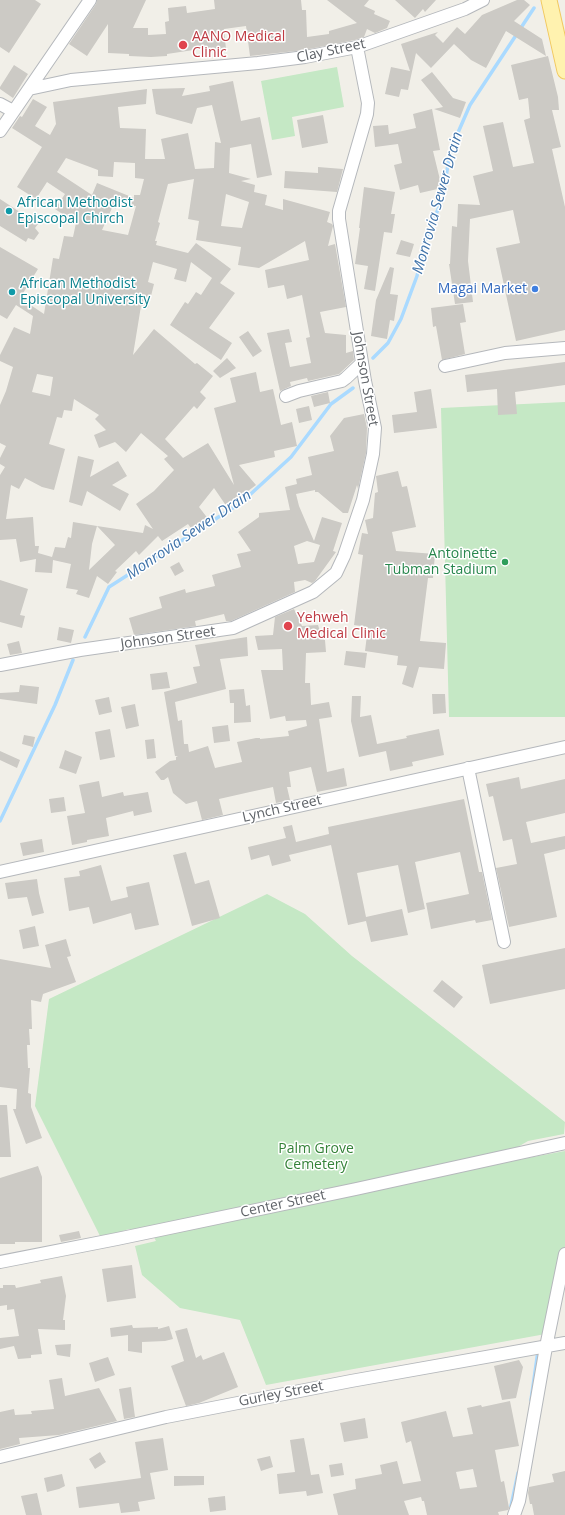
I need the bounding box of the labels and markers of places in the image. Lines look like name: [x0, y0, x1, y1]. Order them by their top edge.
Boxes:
place label: AANO Medical Clinic: [192, 29, 285, 62]
marker: AANO Medical Clinic: [177, 39, 189, 51]
place label: African Methodist Episcopal Chirch: [17, 195, 133, 228]
marker: African Methodist Episcopal Chirch: [4, 206, 14, 216]
place label: African Methodist Episcopal University: [20, 276, 150, 308]
place label: Magai Market: [438, 281, 527, 297]
marker: Magai Market: [530, 284, 540, 294]
marker: African Methodist Episcopal University: [7, 287, 17, 297]
place label: Antoinette Tubman Stadium: [385, 546, 497, 578]
marker: Antoinette Tubman Stadium: [500, 557, 510, 567]
place label: Yehweh Medical Clinic: [297, 610, 386, 642]
marker: Yehweh Medical Clinic: [282, 620, 294, 632]

